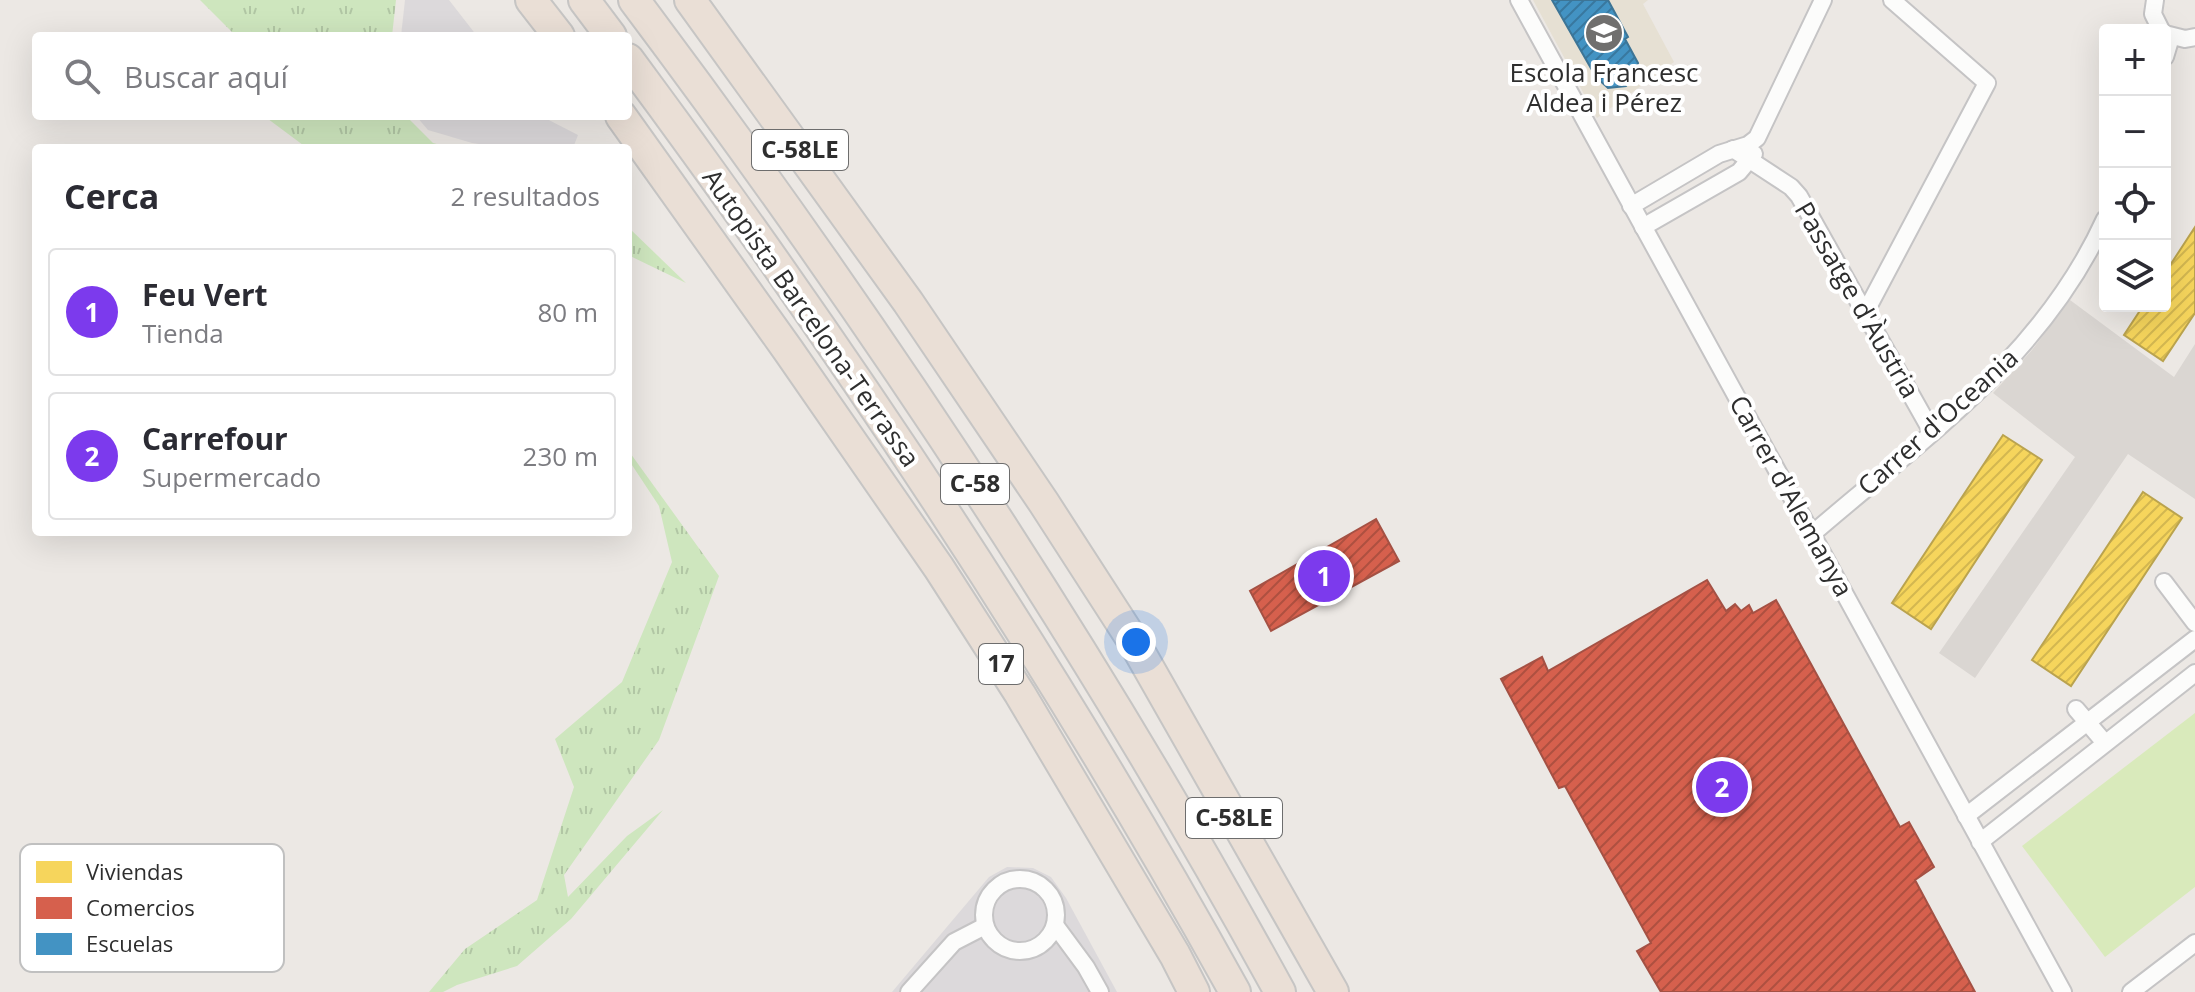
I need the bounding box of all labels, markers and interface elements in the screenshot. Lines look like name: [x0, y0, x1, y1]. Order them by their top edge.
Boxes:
school or university icon: Escola Francesc Aldea i Pérez: [1583, 12, 1625, 54]
map controls: [2099, 24, 2171, 312]
button: +: [2099, 24, 2171, 96]
search box: [32, 32, 632, 120]
icon: search: [60, 54, 104, 98]
place label: Escola Francesc Aldea i Pérez: [1509, 54, 1699, 120]
text: Buscar aquí: [124, 56, 288, 97]
button: −: [2099, 96, 2171, 168]
road number: C-58LE: [752, 130, 848, 170]
street label: Autopista Barcelona-Terrassa: [695, 161, 929, 474]
button: locate: [2099, 168, 2171, 240]
text: Cerca: [64, 173, 159, 219]
text: 2 resultados: [451, 178, 600, 214]
street label: Passatge d'Àustria: [1787, 195, 1929, 404]
button: layers: [2099, 240, 2171, 312]
text: Feu Vert: [142, 274, 268, 315]
text: 1: [85, 294, 99, 330]
text: 80 m: [537, 294, 598, 330]
text: Tienda: [142, 315, 224, 351]
street label: Carrer d'Oceania: [1849, 340, 2025, 503]
street label: Carrer d'Alemanya: [1722, 388, 1862, 603]
text: Carrefour: [142, 418, 288, 459]
text: 2: [85, 438, 99, 474]
text: 230 m: [523, 438, 598, 474]
text: Supermercado: [142, 459, 321, 495]
road number: C-58: [941, 464, 1009, 504]
pin: 1: [1298, 546, 1350, 606]
your location: [1116, 622, 1156, 662]
road number: 17: [979, 644, 1023, 684]
pin: 2: [1696, 757, 1748, 817]
road number: C-58LE: [1186, 798, 1282, 838]
legend: [20, 844, 284, 972]
text: Viviendas: [86, 856, 183, 886]
text: Comercios: [86, 892, 195, 922]
text: Escuelas: [86, 928, 173, 958]

